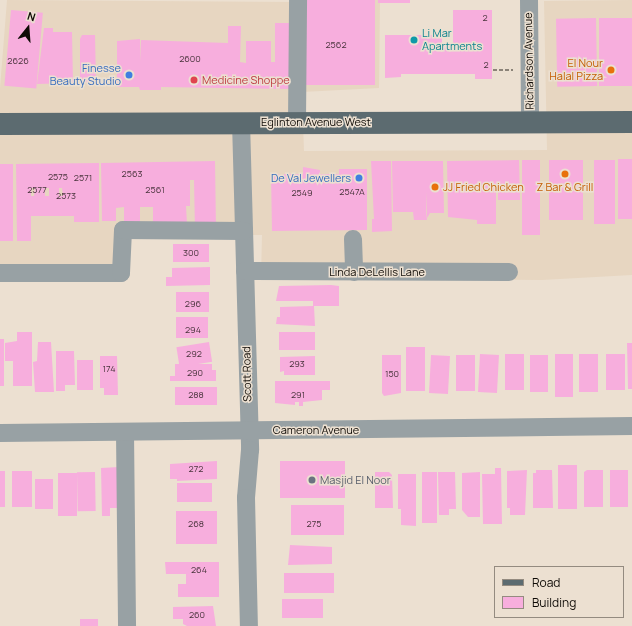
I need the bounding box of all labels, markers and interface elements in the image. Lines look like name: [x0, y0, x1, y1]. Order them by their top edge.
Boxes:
north arrow: [8, 8, 48, 48]
text: N: [26, 8, 38, 24]
street label: Richardson Avenue: [522, 12, 536, 110]
house number: 2: [482, 13, 488, 23]
place label: Li Mar Apartments: [422, 27, 482, 53]
marker: Li Mar Apartments: [409, 35, 419, 45]
house number: 2562: [325, 40, 347, 50]
house number: 2600: [179, 54, 201, 64]
house number: 2626: [7, 56, 29, 66]
place label: El Nour Halal Pizza: [549, 57, 603, 83]
house number: 2: [483, 60, 489, 70]
place label: Finesse Beauty Studio: [50, 62, 121, 88]
marker: El Nour Halal Pizza: [606, 65, 616, 75]
marker: Finesse Beauty Studio: [124, 70, 134, 80]
place label: Medicine Shoppe: [202, 73, 290, 87]
marker: Medicine Shoppe: [189, 75, 199, 85]
street label: Eglinton Avenue West: [261, 115, 371, 129]
house number: 2563: [122, 169, 142, 179]
marker: Z Bar & Grill: [560, 169, 570, 179]
place label: De Val Jewellers: [271, 171, 351, 185]
house number: 2575: [48, 172, 68, 182]
house number: 2571: [74, 173, 92, 183]
marker: De Val Jewellers: [354, 173, 364, 183]
place label: JJ Fried Chicken: [443, 180, 524, 194]
place label: Z Bar & Grill: [537, 180, 593, 194]
marker: JJ Fried Chicken: [430, 182, 440, 192]
house number: 2577: [27, 185, 47, 195]
house number: 2561: [145, 185, 165, 195]
house number: 2547A: [339, 187, 365, 197]
house number: 2549: [291, 188, 313, 198]
house number: 2573: [56, 191, 76, 201]
house number: 300: [183, 248, 199, 258]
street label: Linda DeLellis Lane: [329, 265, 425, 279]
house number: 296: [185, 299, 201, 309]
house number: 294: [185, 325, 201, 335]
street label: Scott Road: [240, 346, 254, 402]
house number: 292: [186, 349, 202, 359]
house number: 293: [289, 359, 305, 369]
house number: 174: [103, 364, 115, 374]
house number: 290: [187, 368, 203, 378]
house number: 150: [385, 369, 399, 379]
house number: 288: [188, 390, 204, 400]
house number: 291: [291, 390, 305, 400]
street label: Cameron Avenue: [273, 423, 359, 437]
house number: 272: [189, 464, 203, 474]
place label: Masjid El Noor: [320, 473, 391, 487]
marker: Masjid El Noor: [307, 475, 317, 485]
house number: 268: [188, 519, 204, 529]
house number: 275: [307, 519, 321, 529]
house number: 264: [191, 565, 207, 575]
legend: [494, 566, 624, 618]
text: Road: [532, 574, 560, 591]
text: Building: [532, 594, 576, 611]
house number: 260: [189, 610, 205, 620]

